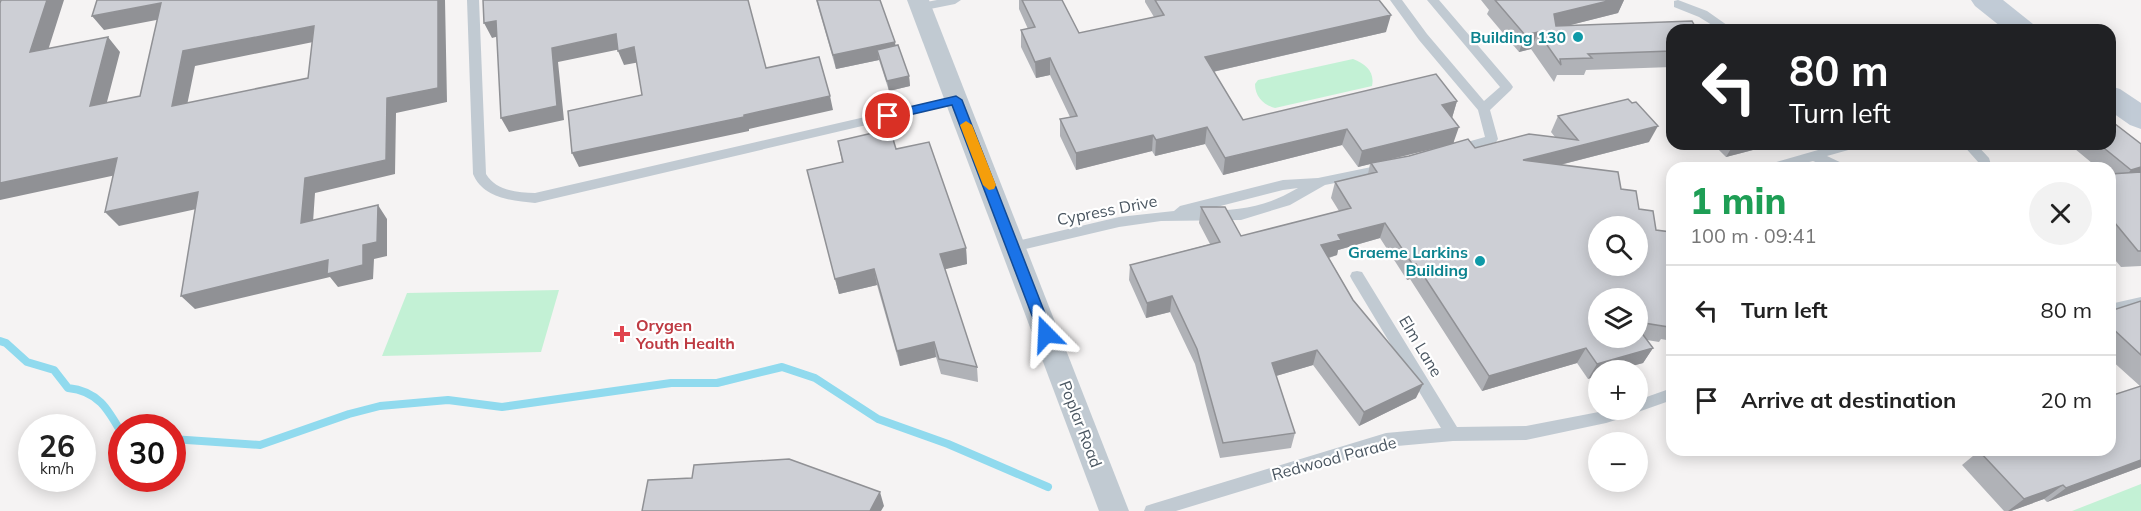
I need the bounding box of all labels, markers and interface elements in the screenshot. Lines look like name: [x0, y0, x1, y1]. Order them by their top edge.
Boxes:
place label: Building 130: [1470, 27, 1566, 47]
marker: Building 130: [1571, 30, 1585, 44]
text: 80 m: [1789, 44, 1889, 97]
icon: left: [1690, 48, 1768, 126]
pin: [862, 90, 913, 141]
text: Turn left: [1789, 96, 1891, 130]
icon: arrive: [871, 99, 904, 132]
text: 1 min: [1690, 178, 1786, 223]
button: close: [2029, 182, 2092, 245]
street label: Cypress Drive: [1055, 190, 1159, 230]
map controls: [1588, 216, 1648, 492]
button: search: [1588, 216, 1648, 276]
text: 100 m · 09:41: [1690, 223, 1816, 248]
place label: Graeme Larkins Building: [1348, 242, 1468, 280]
marker: Graeme Larkins Building: [1473, 254, 1487, 268]
button: layers: [1588, 288, 1648, 348]
icon: left: [1690, 294, 1723, 327]
text: Turn left: [1741, 296, 1828, 324]
text: 80 m: [2041, 296, 2092, 324]
position arrow: [1014, 302, 1078, 366]
street label: Elm Lane: [1395, 312, 1447, 380]
place label: Orygen Youth Health: [635, 315, 735, 353]
marker: Orygen Youth Health: [613, 325, 631, 343]
button: +: [1588, 360, 1648, 420]
street label: Poplar Road: [1055, 378, 1107, 470]
icon: arrive: [1690, 384, 1723, 417]
text: Arrive at destination: [1741, 386, 1956, 414]
text: 20 m: [2041, 386, 2092, 414]
speed limit sign: 30: [108, 414, 186, 492]
text: 26: [39, 427, 75, 465]
street label: Redwood Parade: [1269, 432, 1399, 484]
button: −: [1588, 432, 1648, 492]
text: km/h: [40, 459, 74, 478]

